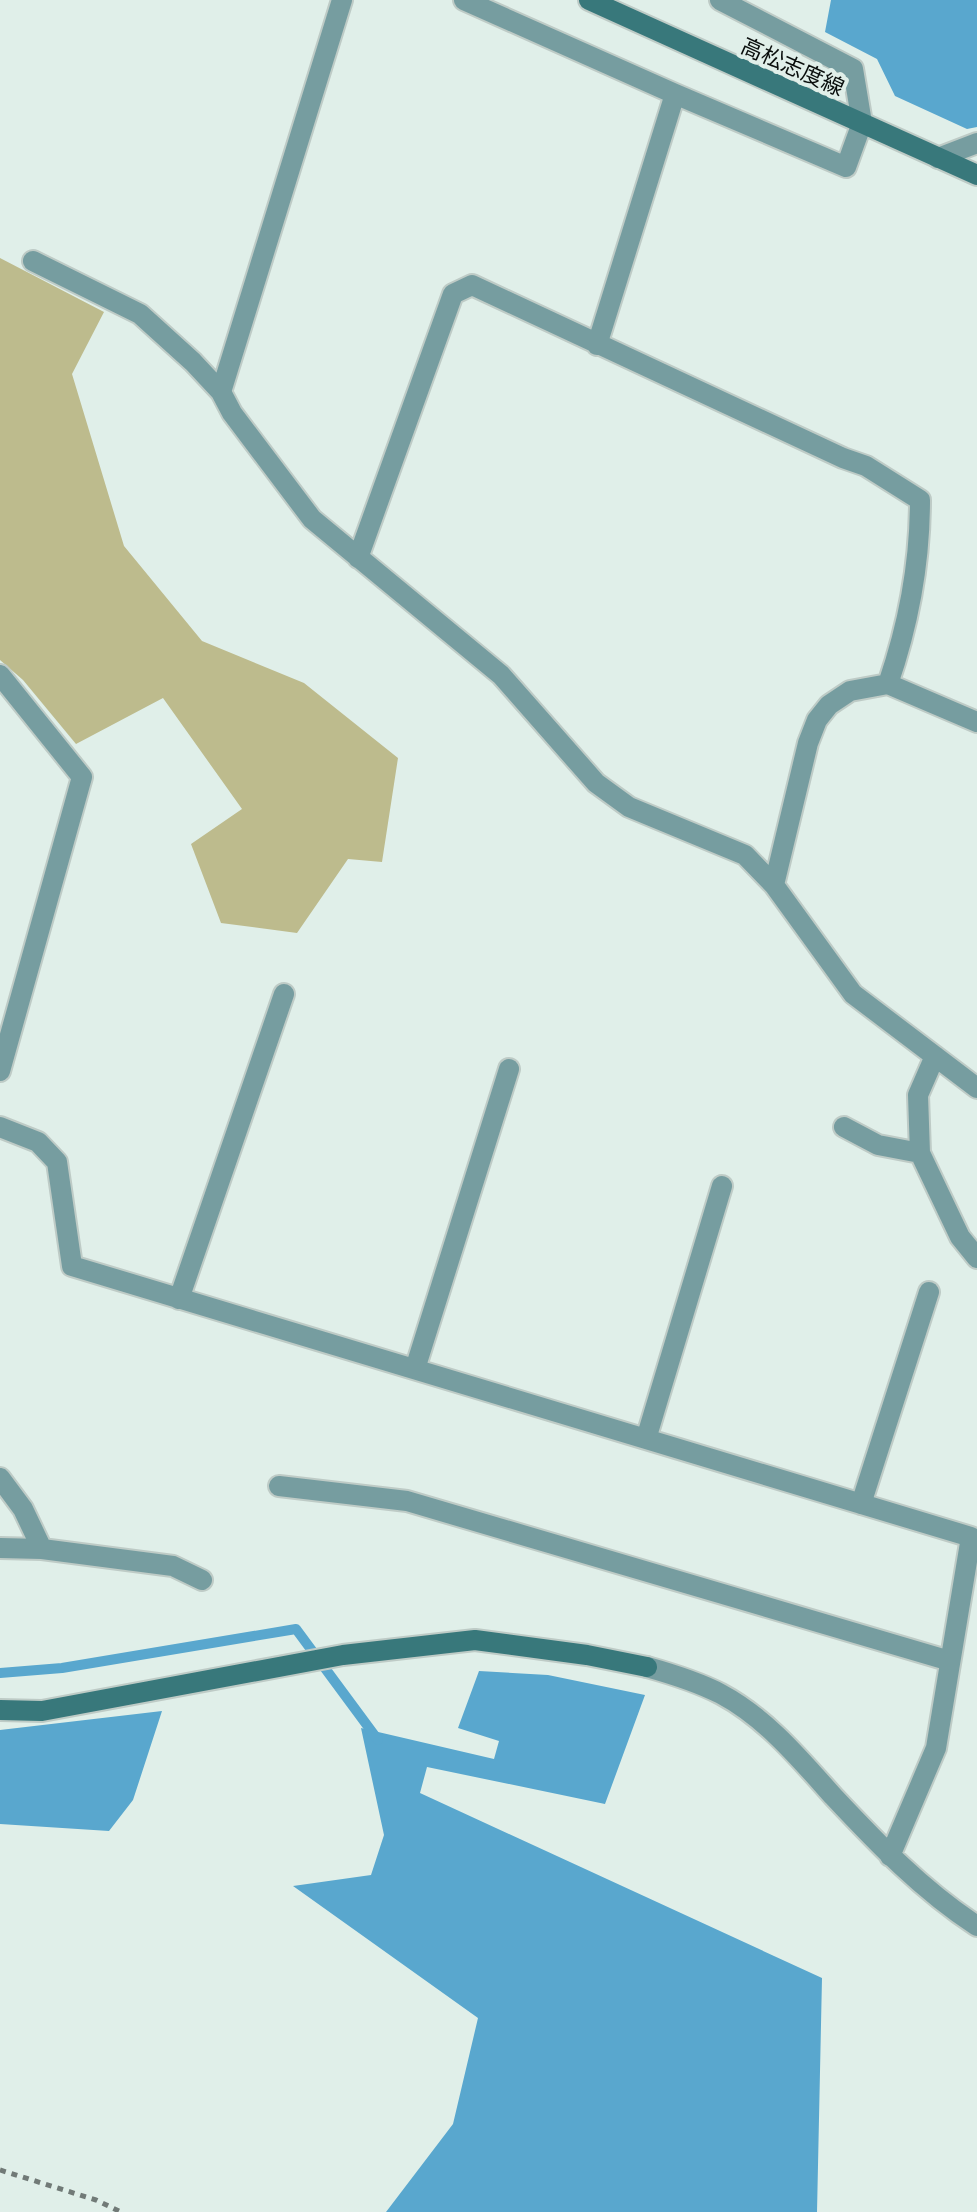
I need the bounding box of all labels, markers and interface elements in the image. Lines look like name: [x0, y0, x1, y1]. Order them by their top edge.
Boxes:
street label: 高松志度線: [737, 30, 849, 102]

